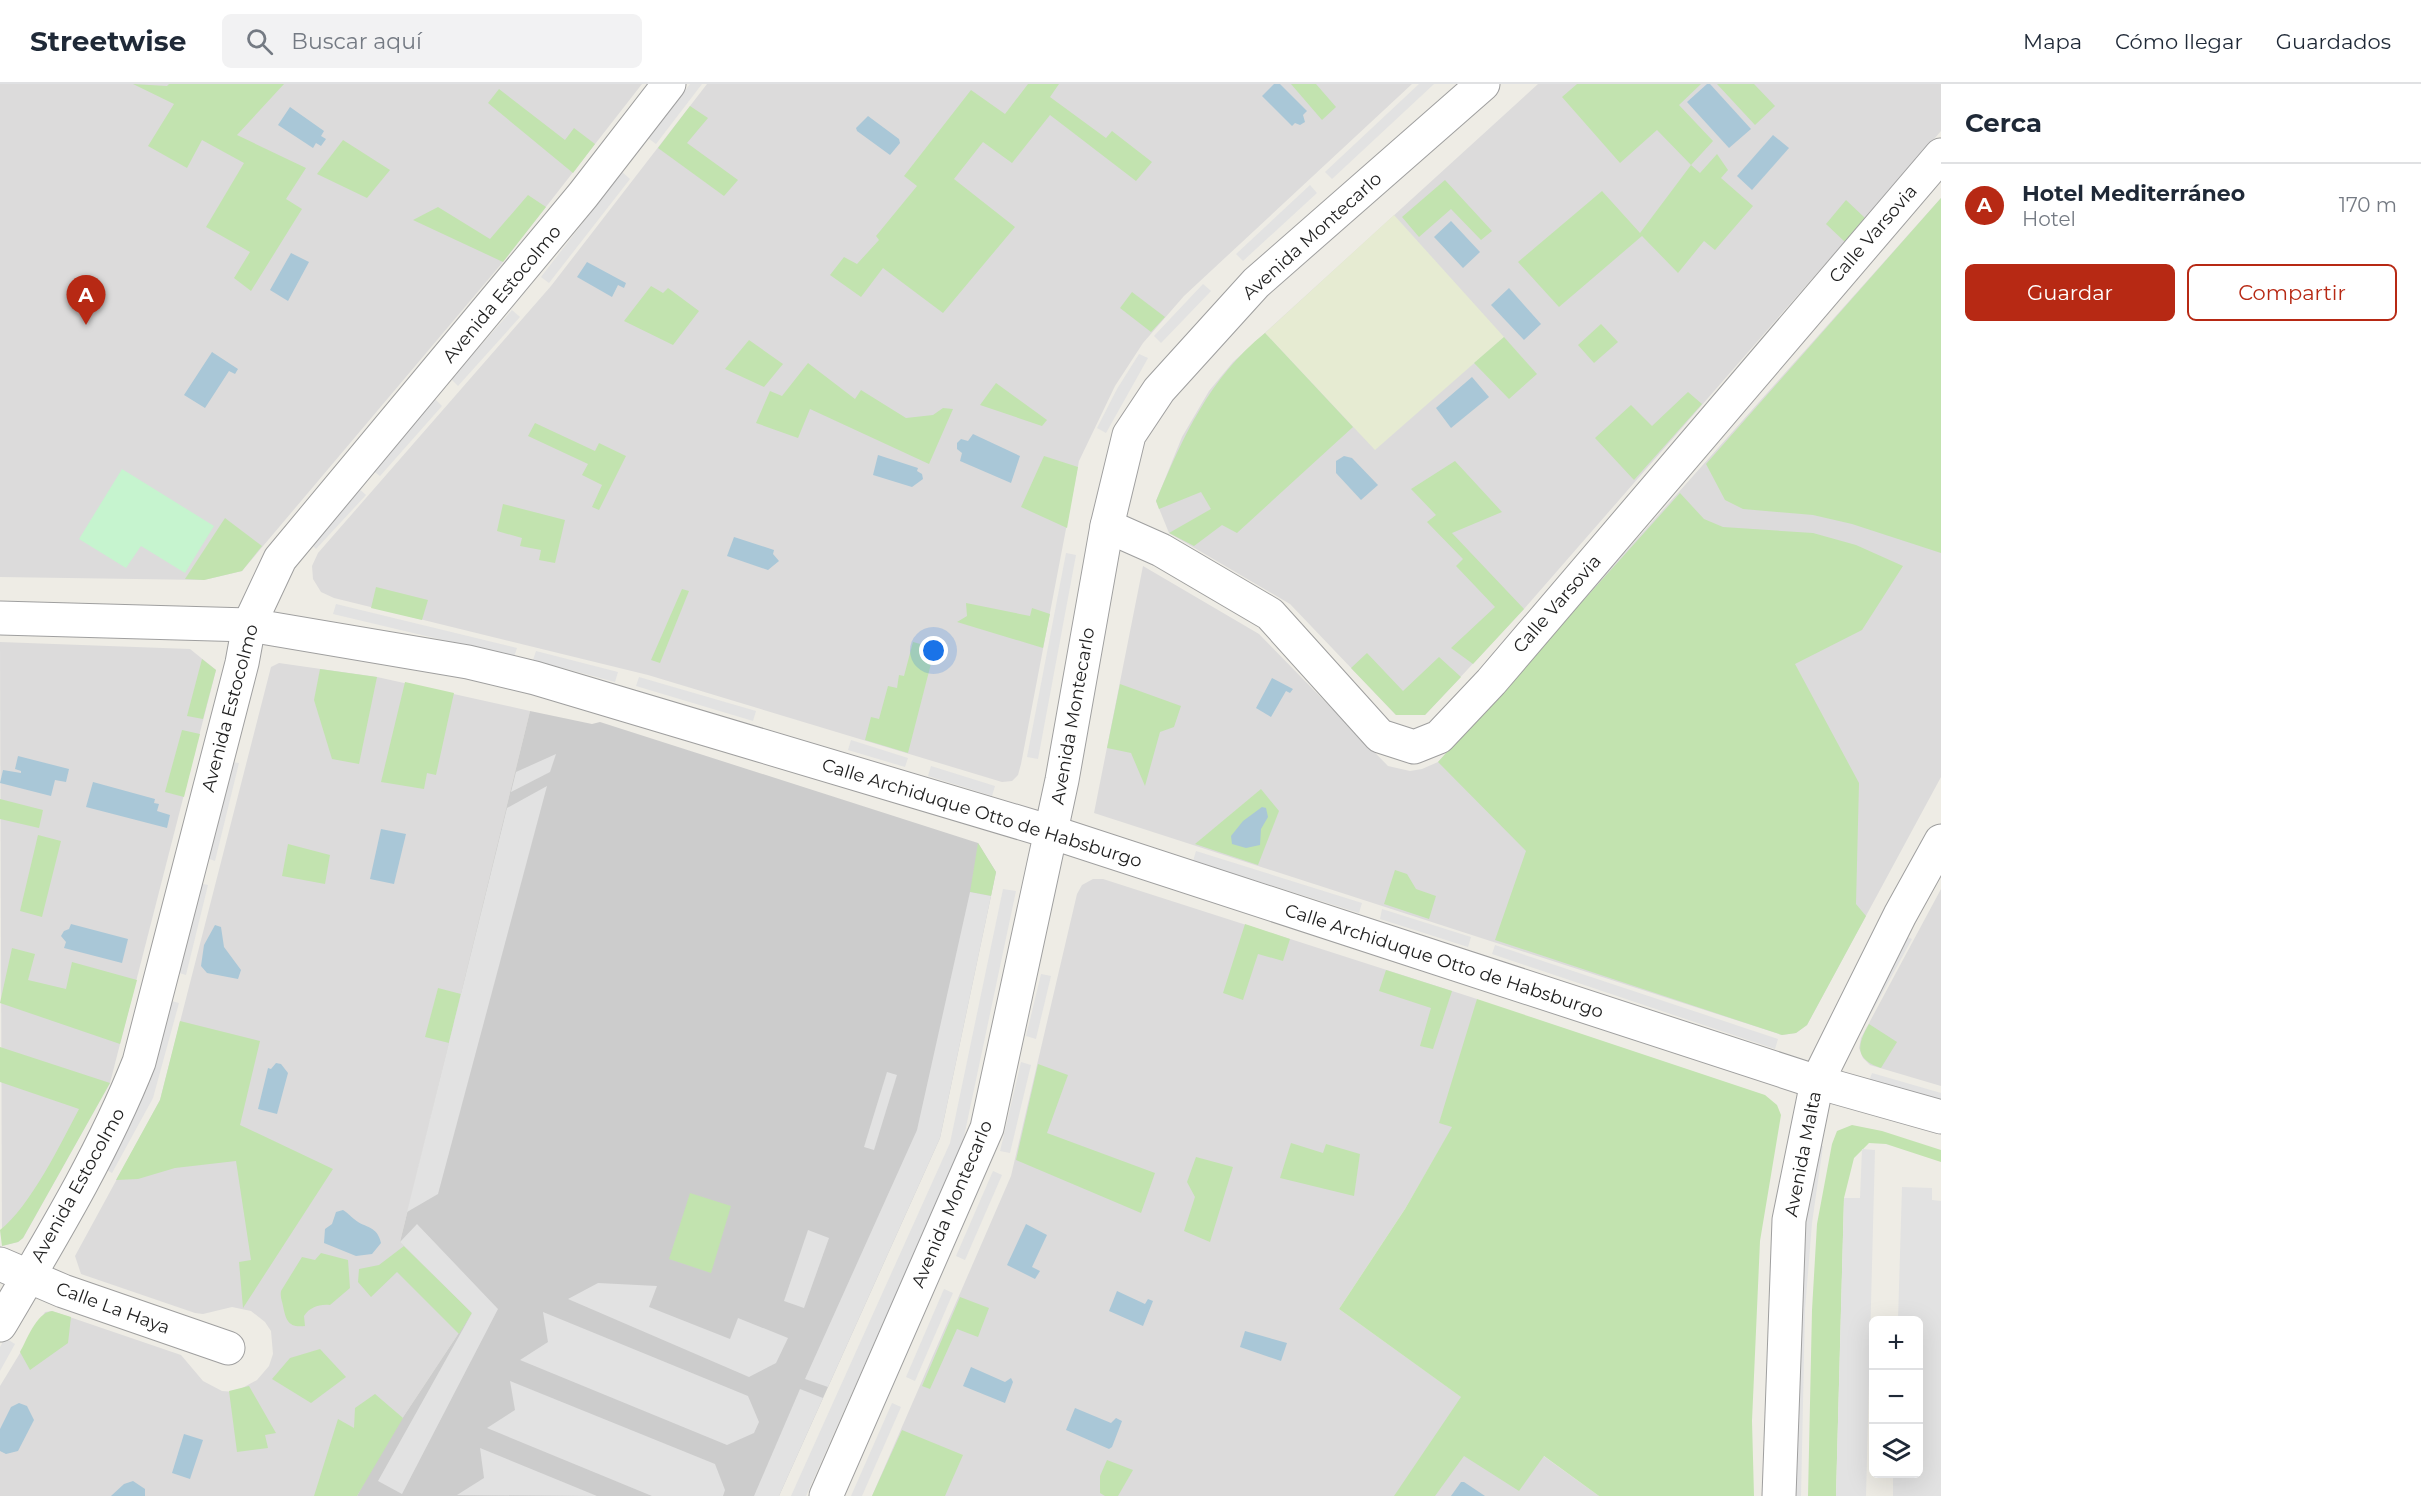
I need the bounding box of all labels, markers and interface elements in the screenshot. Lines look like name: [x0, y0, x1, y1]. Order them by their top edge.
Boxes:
search box: [222, 14, 642, 68]
text: Streetwise: [30, 24, 186, 58]
icon: search: [243, 25, 276, 58]
text: Buscar aquí: [291, 28, 422, 55]
text: Mapa: [2023, 29, 2082, 54]
text: Cómo llegar: [2115, 29, 2243, 54]
text: Guardados: [2276, 29, 2391, 54]
text: Cerca: [1965, 107, 2042, 139]
street label: Avenida Montecarlo: [1238, 168, 1386, 304]
street label: Calle Varsovia: [1824, 180, 1922, 288]
text: Hotel Mediterráneo: [2022, 180, 2245, 207]
text: A: [1977, 193, 1992, 217]
text: 170 m: [2339, 193, 2397, 217]
text: Hotel: [2022, 207, 2076, 231]
street label: Avenida Estocolmo: [438, 221, 566, 367]
button: Guardar: [1965, 264, 2175, 321]
button: Compartir: [2187, 264, 2397, 321]
pin: A: [66, 276, 106, 325]
street label: Calle Varsovia: [1508, 550, 1606, 658]
street label: Avenida Estocolmo: [197, 622, 263, 794]
street label: Avenida Montecarlo: [1047, 626, 1099, 806]
your location: [919, 636, 948, 665]
street label: Calle Archiduque Otto de Habsburgo: [819, 754, 1145, 872]
street label: Calle Archiduque Otto de Habsburgo: [1282, 899, 1606, 1023]
street label: Avenida Malta: [1780, 1089, 1826, 1219]
street label: Avenida Estocolmo: [26, 1104, 130, 1266]
street label: Avenida Montecarlo: [907, 1117, 997, 1291]
street label: Calle La Haya: [53, 1277, 173, 1339]
map controls: [1869, 1316, 1923, 1478]
button: +: [1869, 1316, 1923, 1370]
button: −: [1869, 1370, 1923, 1424]
button: layers: [1869, 1424, 1923, 1478]

